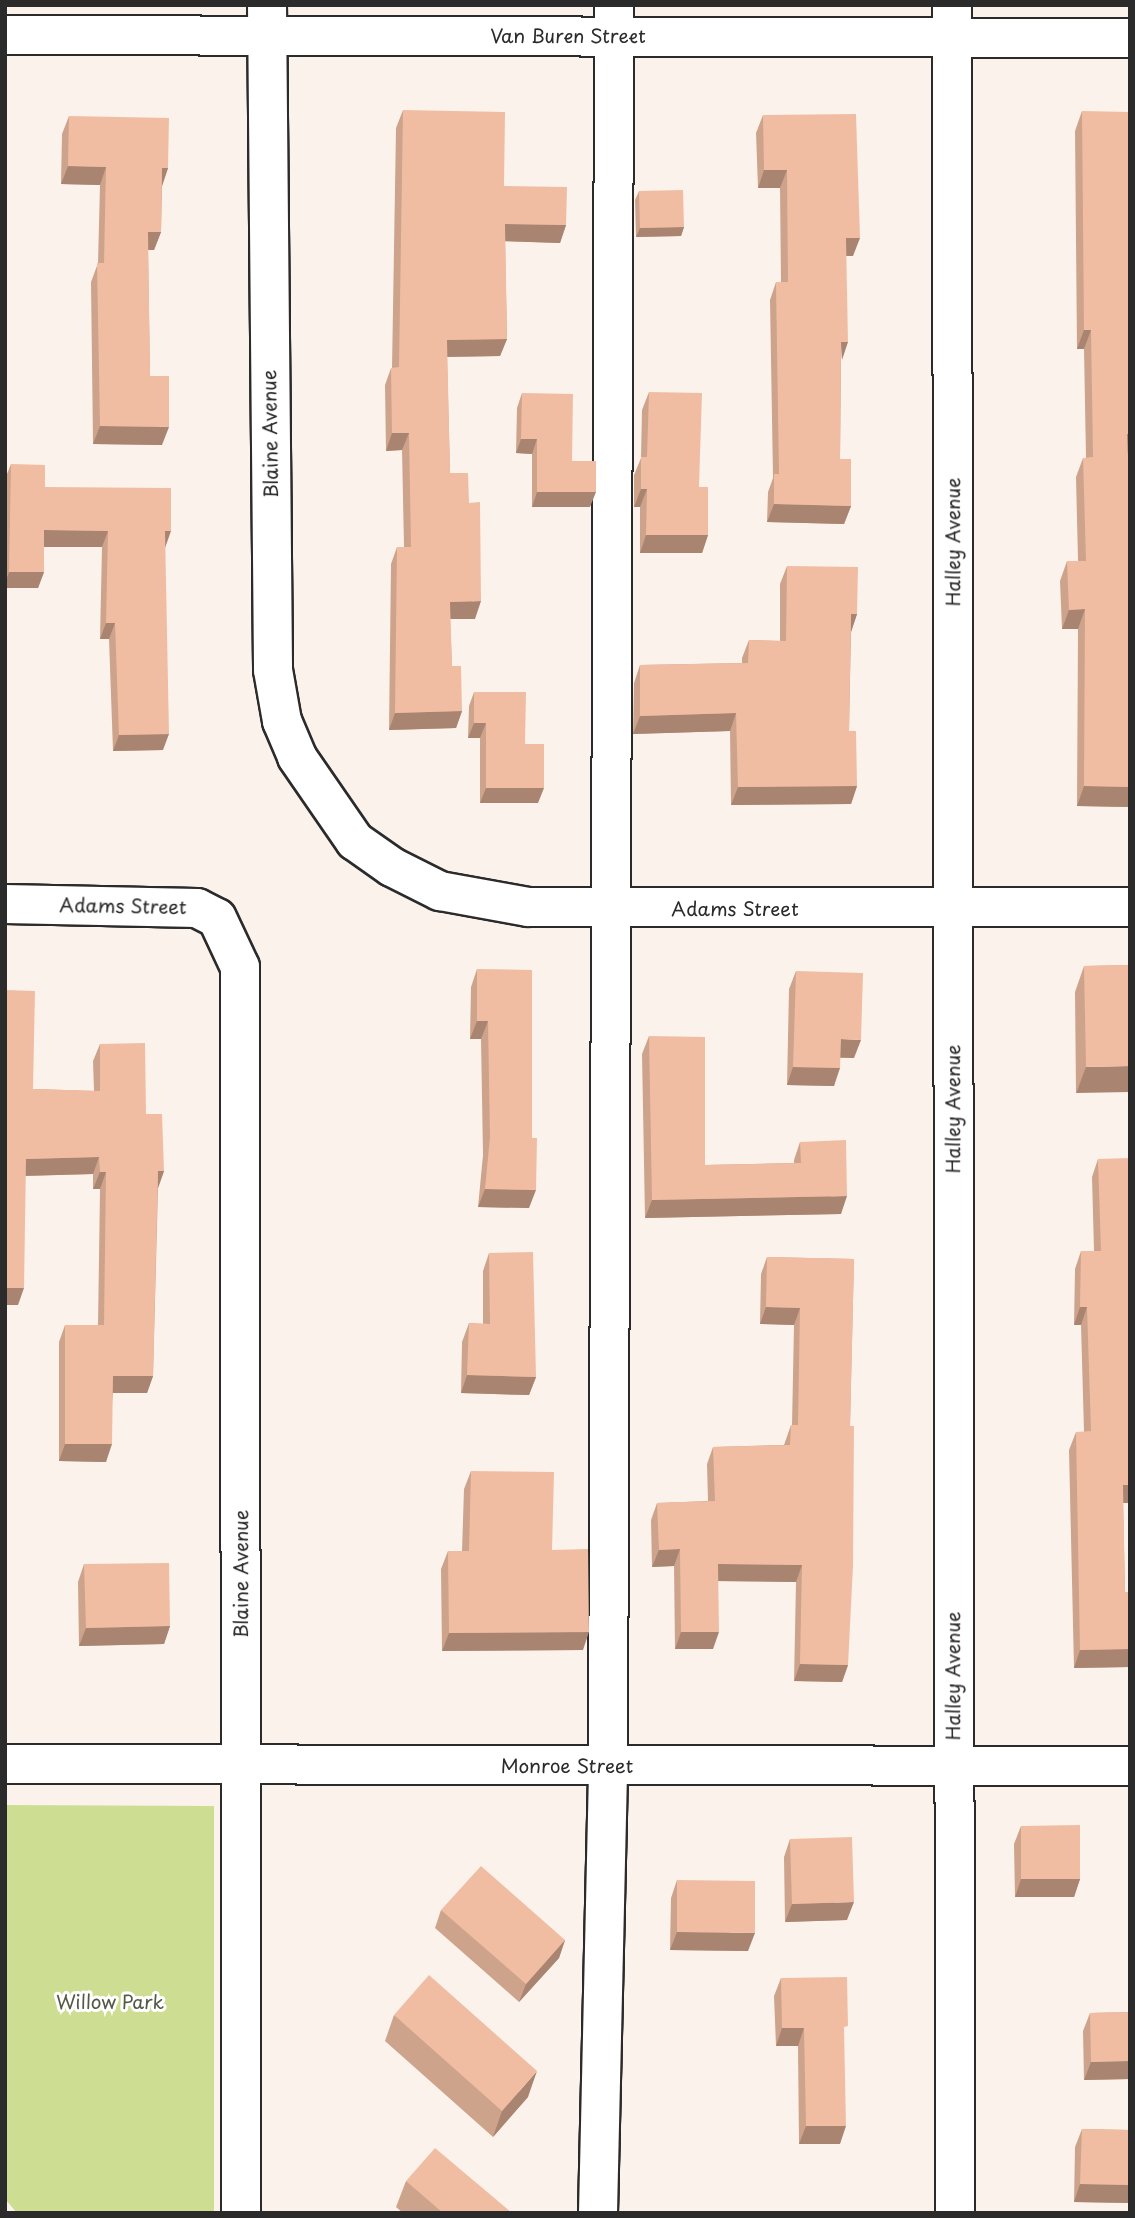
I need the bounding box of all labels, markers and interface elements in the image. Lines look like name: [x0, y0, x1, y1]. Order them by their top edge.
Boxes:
street label: Van Buren Street: [489, 25, 647, 47]
street label: Blaine Avenue: [257, 370, 283, 498]
street label: Halley Avenue: [942, 477, 964, 607]
street label: Adams Street: [59, 893, 187, 919]
street label: Adams Street: [671, 898, 799, 920]
street label: Halley Avenue: [942, 1044, 964, 1174]
street label: Blaine Avenue: [230, 1510, 252, 1638]
street label: Halley Avenue: [942, 1611, 964, 1741]
street label: Monroe Street: [501, 1755, 633, 1777]
park label: Willow Park: [56, 1991, 164, 2013]

